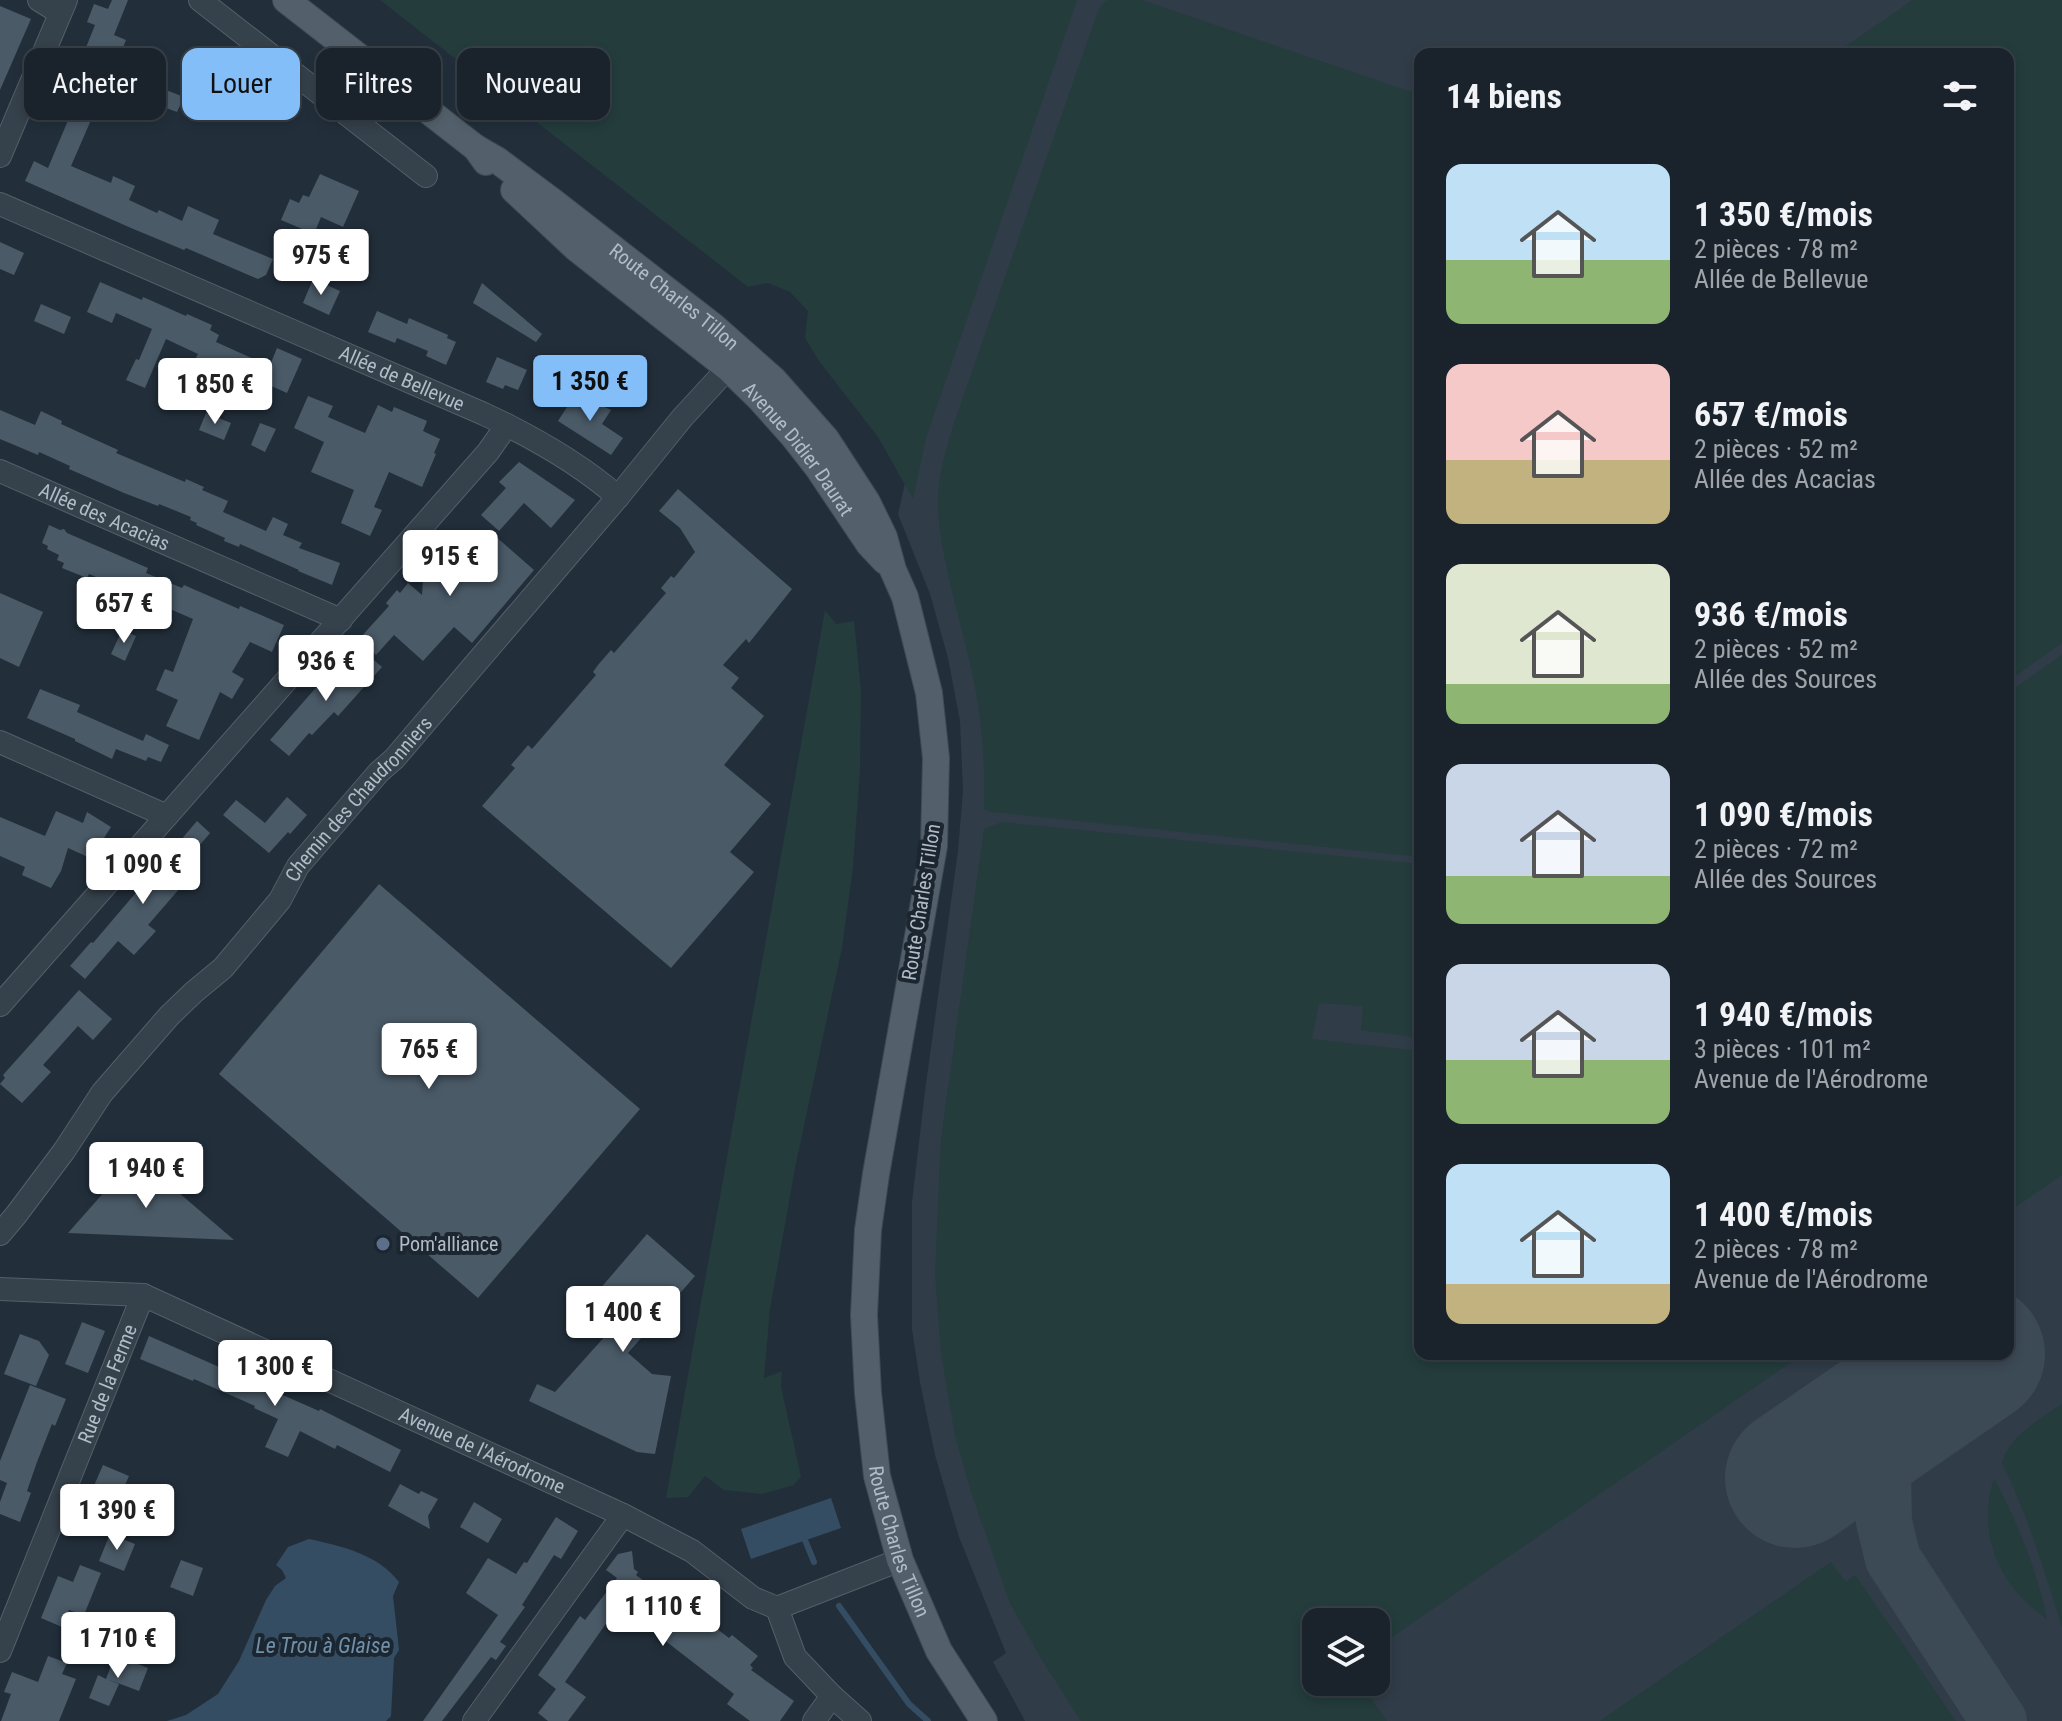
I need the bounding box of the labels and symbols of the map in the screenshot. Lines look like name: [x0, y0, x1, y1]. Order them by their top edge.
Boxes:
pin: 975 €: [265, 229, 377, 297]
street label: Route Charles Tillon: [605, 238, 744, 355]
street label: Allée de Bellevue: [335, 341, 468, 416]
pin: 1 350 €: [516, 355, 664, 423]
pin: 1 850 €: [141, 358, 289, 426]
street label: Avenue Didier Daurat: [738, 377, 859, 520]
street label: Allée des Acacias: [35, 478, 173, 556]
pin: 915 €: [394, 530, 506, 598]
pin: 657 €: [68, 577, 180, 645]
pin: 936 €: [270, 635, 382, 703]
street label: Chemin des Chaudronniers: [280, 711, 437, 886]
street label: Route Charles Tillon: [897, 822, 945, 982]
pin: 1 090 €: [69, 838, 217, 906]
pin: 765 €: [373, 1023, 485, 1091]
pin: 1 940 €: [72, 1142, 220, 1210]
place label: Pom'alliance: [399, 1232, 498, 1256]
marker: Pom'alliance: [374, 1235, 392, 1253]
pin: 1 400 €: [549, 1286, 697, 1354]
street label: Rue de la Ferme: [73, 1321, 142, 1447]
pin: 1 300 €: [201, 1340, 349, 1408]
street label: Avenue de l'Aérodrome: [395, 1402, 569, 1499]
street label: Route Charles Tillon: [864, 1464, 935, 1621]
pin: 1 390 €: [43, 1484, 191, 1552]
pin: 1 110 €: [589, 1580, 737, 1648]
pin: 1 710 €: [44, 1612, 192, 1680]
water label: Le Trou à Glaise: [256, 1633, 390, 1658]

